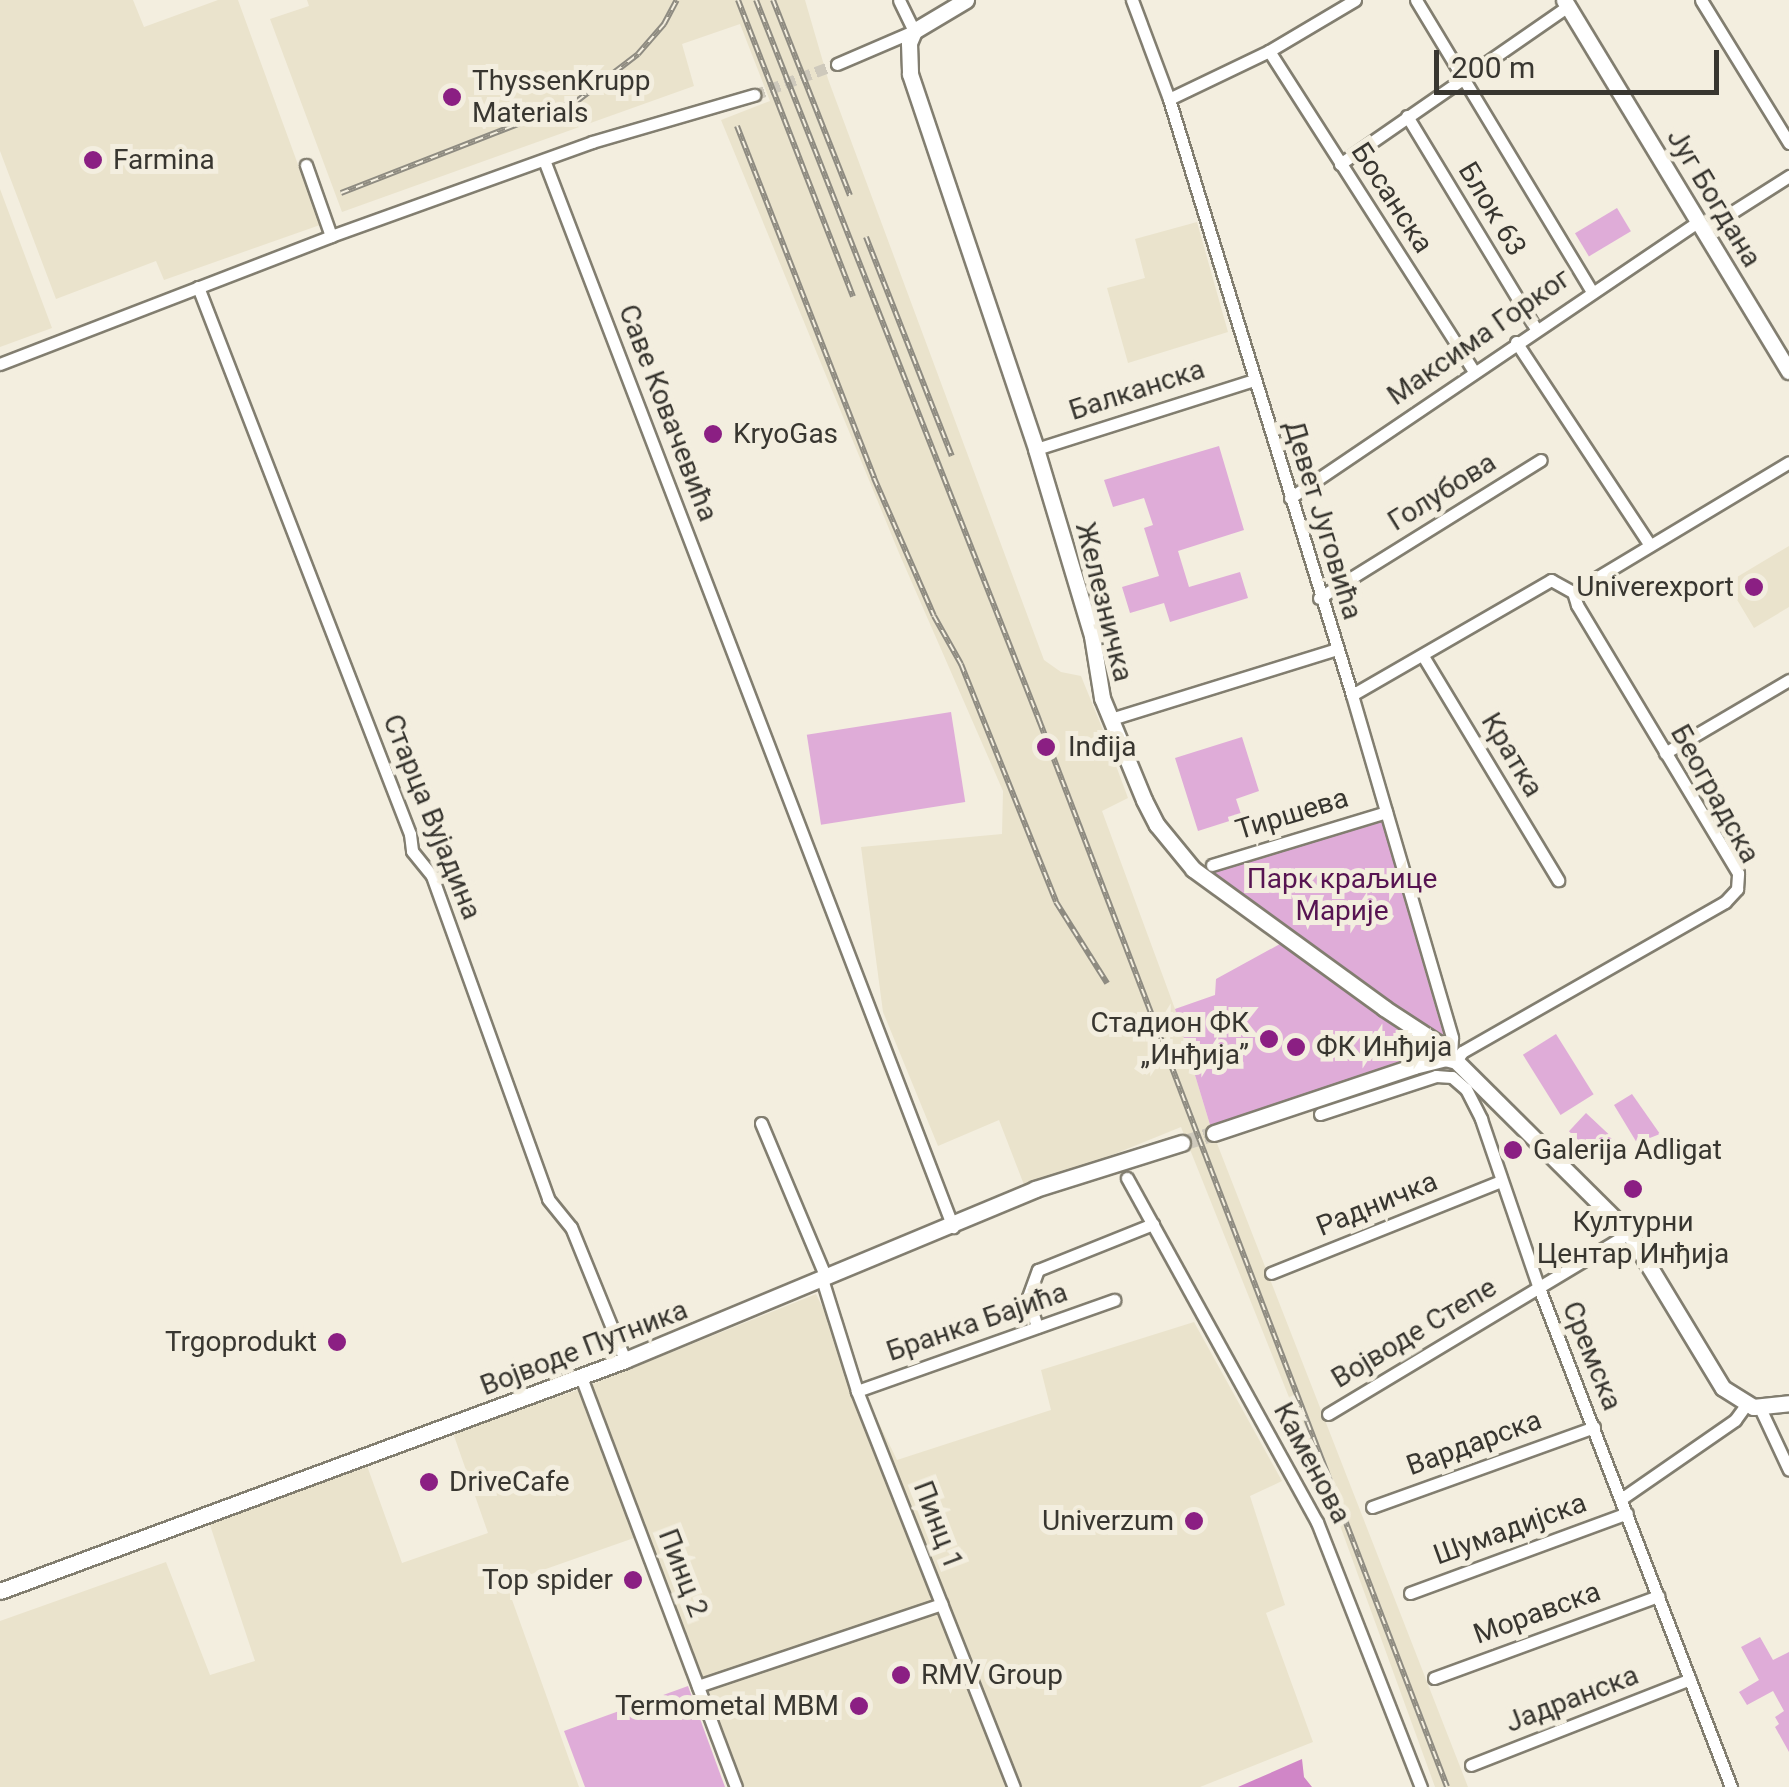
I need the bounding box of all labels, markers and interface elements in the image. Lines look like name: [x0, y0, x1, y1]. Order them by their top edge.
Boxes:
scale bar: [1439, 30, 1724, 92]
text: 200 m: [1451, 50, 1535, 85]
place label: ThyssenKrupp Materials: [472, 64, 651, 130]
marker: ThyssenKrupp Materials: [441, 86, 463, 108]
street label: Југ Богдана: [1660, 123, 1768, 273]
street label: Босанска: [1344, 137, 1440, 259]
place label: Farmina: [113, 143, 215, 177]
marker: Farmina: [82, 149, 104, 171]
street label: Блок 63: [1451, 156, 1533, 262]
street label: Максима Горког: [1381, 261, 1577, 413]
street label: Саве Ковачевића: [611, 300, 725, 526]
street label: Балканска: [1065, 352, 1209, 428]
street label: Девет Југовића: [1277, 416, 1369, 624]
place label: KryoGas: [733, 417, 838, 451]
marker: KryoGas: [702, 423, 724, 445]
street label: Голубова: [1382, 446, 1502, 538]
street label: Железничка: [1068, 519, 1140, 685]
place label: Univerexport: [1576, 570, 1734, 604]
marker: Univerexport: [1743, 576, 1765, 598]
street label: Кратка: [1474, 707, 1550, 803]
street label: Старца Вујадина: [376, 710, 488, 924]
street label: Београдска: [1663, 719, 1767, 869]
place label: Inđija: [1068, 730, 1137, 764]
marker: Inđija: [1033, 734, 1059, 760]
street label: Тиршева: [1232, 781, 1352, 847]
park label: Парк краљице Марије: [1247, 862, 1437, 928]
place label: Стадион ФК „Инђија”: [1091, 1006, 1249, 1072]
marker: Стадион ФК „Инђија”: [1258, 1028, 1280, 1050]
place label: ФК Инђија: [1316, 1030, 1452, 1064]
marker: ФК Инђија: [1285, 1036, 1307, 1058]
place label: Galerija Adligat: [1533, 1133, 1722, 1167]
marker: Galerija Adligat: [1502, 1139, 1524, 1161]
street label: Радничка: [1312, 1165, 1442, 1243]
marker: Културни Центар Инђија: [1622, 1178, 1644, 1200]
place label: Културни Центар Инђија: [1537, 1205, 1729, 1271]
street label: Војводе Степе: [1326, 1271, 1502, 1395]
street label: Бранка Бајића: [882, 1275, 1072, 1369]
street label: Војводе Путника: [476, 1293, 692, 1403]
street label: Сремска: [1555, 1297, 1629, 1415]
place label: Trgoprodukt: [165, 1325, 317, 1359]
marker: Trgoprodukt: [326, 1331, 348, 1353]
street label: Каменова: [1266, 1397, 1358, 1529]
street label: Вардарска: [1402, 1403, 1546, 1483]
place label: DriveCafe: [449, 1465, 570, 1499]
marker: DriveCafe: [418, 1471, 440, 1493]
street label: Пинц 1: [906, 1476, 970, 1574]
street label: Шумадијска: [1429, 1486, 1591, 1572]
place label: Univerzum: [1042, 1504, 1174, 1538]
marker: Univerzum: [1183, 1510, 1205, 1532]
street label: Пинц 2: [651, 1524, 715, 1622]
place label: Top spider: [482, 1563, 613, 1597]
marker: Top spider: [622, 1569, 644, 1591]
street label: Моравска: [1469, 1575, 1605, 1651]
place label: RMV Group: [921, 1658, 1063, 1692]
street label: Јадранска: [1501, 1658, 1643, 1740]
marker: RMV Group: [890, 1664, 912, 1686]
place label: Termometal MBM: [615, 1689, 839, 1723]
marker: Termometal MBM: [848, 1695, 870, 1717]

